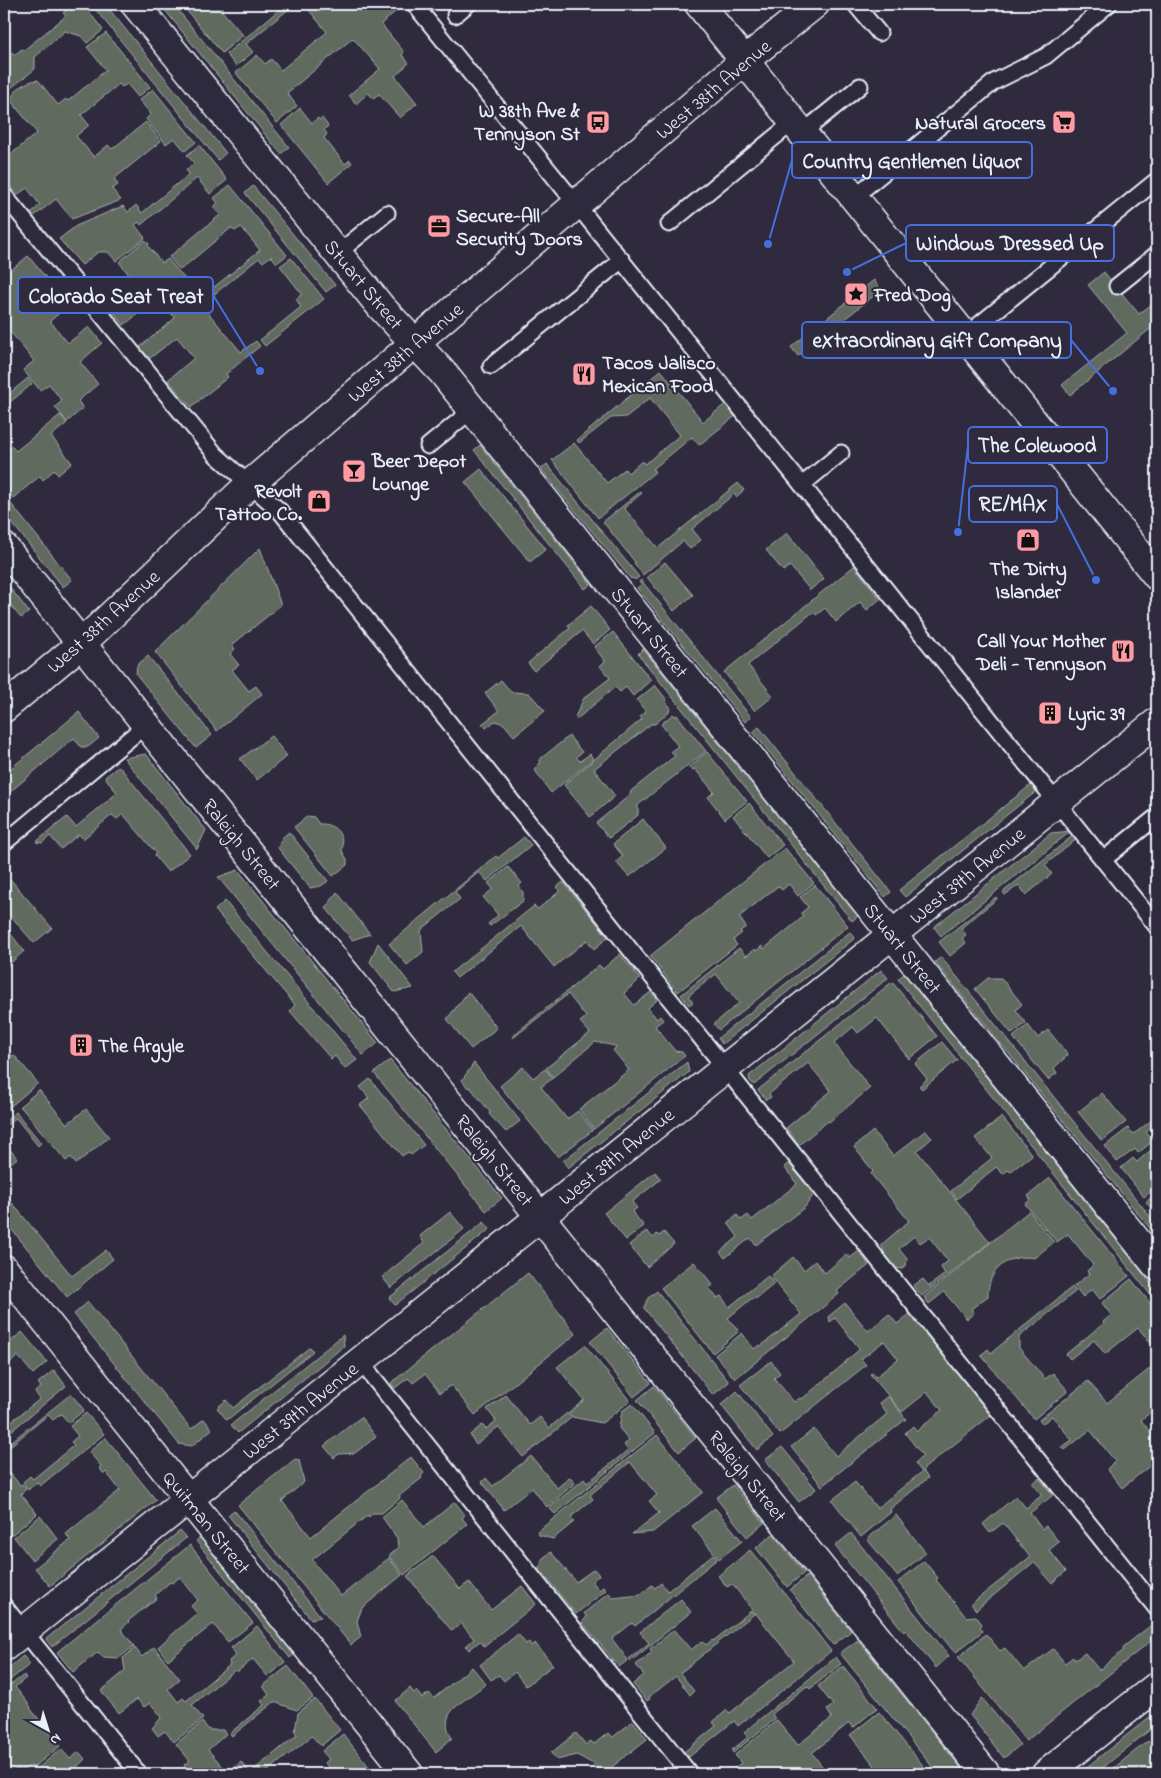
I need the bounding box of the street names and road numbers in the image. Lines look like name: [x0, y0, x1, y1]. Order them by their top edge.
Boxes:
street label: West 38th Avenue: [650, 34, 779, 148]
street label: Stuart Street: [316, 234, 409, 337]
street label: West 38th Avenue: [342, 297, 471, 411]
street label: West 38th Avenue: [42, 564, 168, 682]
street label: Stuart Street: [602, 582, 694, 686]
street label: Raleigh Street: [193, 793, 286, 899]
street label: West 39th Avenue: [904, 821, 1033, 933]
street label: Stuart Street: [855, 898, 947, 1002]
street label: West 39th Avenue: [553, 1102, 682, 1214]
street label: Raleigh Street: [446, 1109, 539, 1215]
street label: West 39th Avenue: [237, 1356, 366, 1468]
street label: Raleigh Street: [699, 1425, 792, 1531]
street label: Quitman Street: [154, 1465, 256, 1582]

